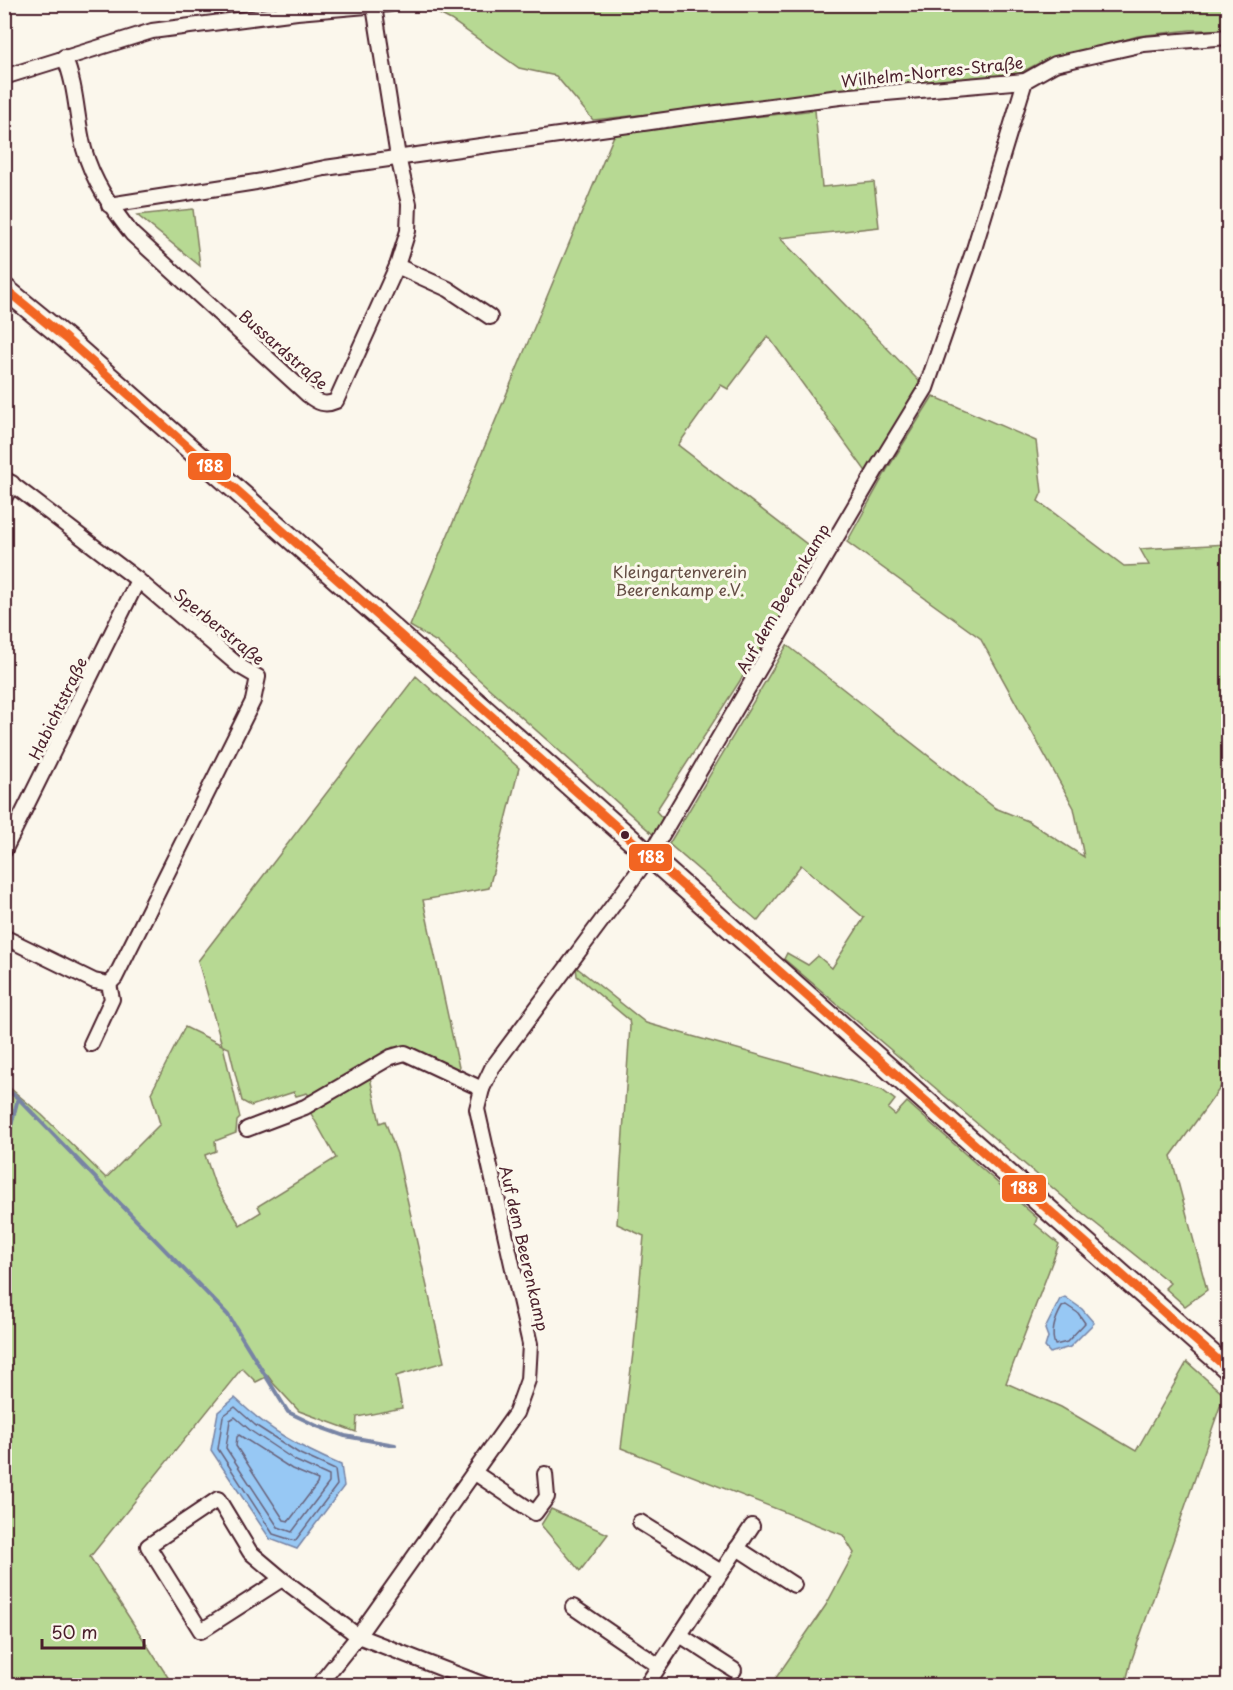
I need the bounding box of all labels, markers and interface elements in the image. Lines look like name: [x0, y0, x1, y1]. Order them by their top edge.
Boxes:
street label: Wilhelm-Norres-Straße: [840, 49, 1024, 93]
street label: Bussardstraße: [234, 303, 334, 395]
line badge: 188: [187, 452, 232, 481]
text: 188: [196, 453, 224, 477]
street label: Auf dem Beerenkamp: [729, 519, 835, 677]
park label: Kleingartenverein Beerenkamp e.V.: [613, 559, 747, 601]
street label: Sperberstraße: [169, 582, 271, 670]
street label: Habichtstraße: [22, 653, 92, 763]
unlabelled marker: [619, 829, 631, 841]
line badge: 188: [628, 843, 673, 872]
text: 188: [637, 844, 665, 868]
street label: Auf dem Beerenkamp: [494, 1163, 556, 1333]
line badge: 188: [1001, 1174, 1047, 1203]
text: 188: [1010, 1175, 1038, 1199]
scale bar: [42, 1612, 144, 1650]
text: 50 m: [51, 1618, 98, 1645]

